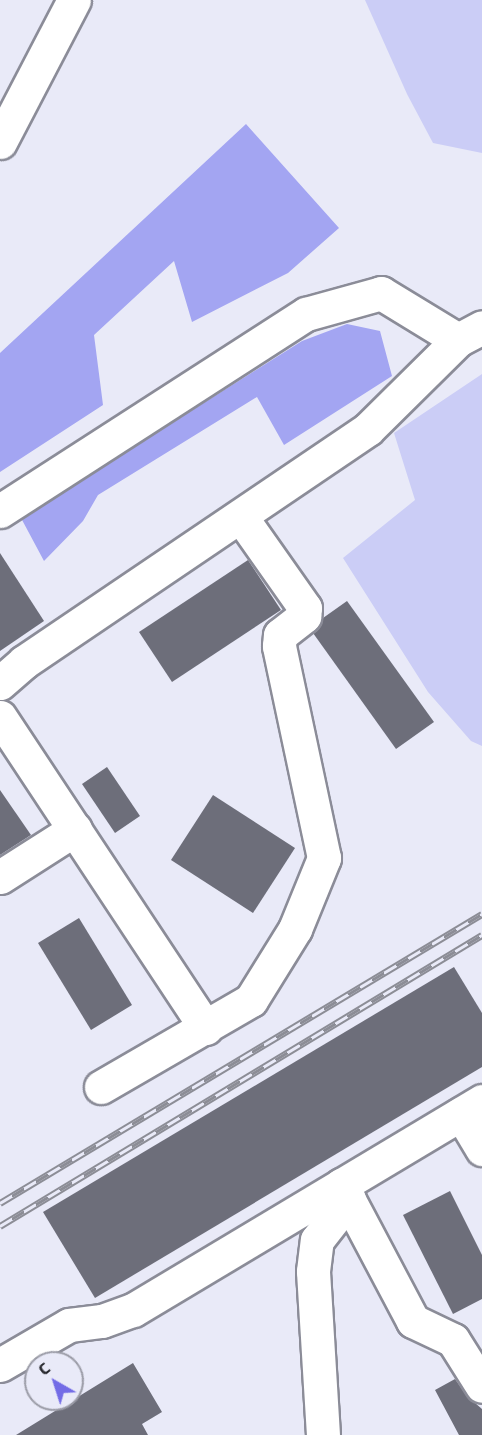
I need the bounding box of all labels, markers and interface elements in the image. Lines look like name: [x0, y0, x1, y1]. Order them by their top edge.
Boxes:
north arrow: [24, 1351, 84, 1411]
text: С: [34, 1358, 53, 1379]

